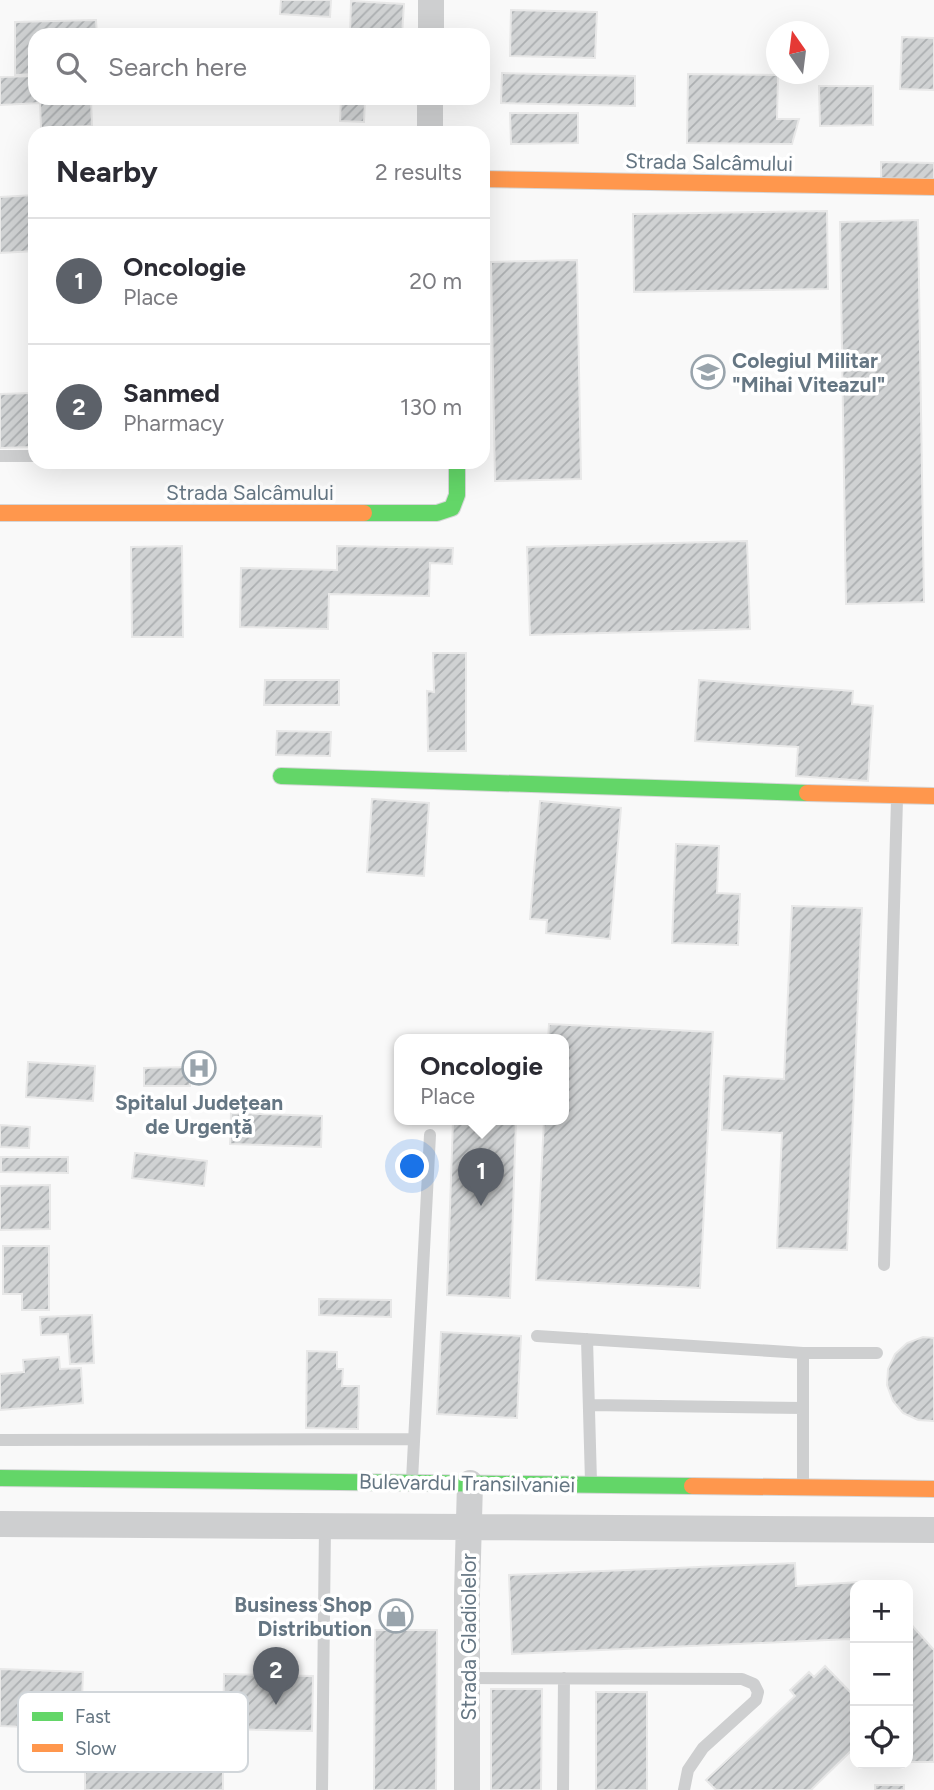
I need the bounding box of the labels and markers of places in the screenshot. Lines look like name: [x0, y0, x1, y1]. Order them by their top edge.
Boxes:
place label: Colegiul Militar "Mihai Viteazul": [732, 348, 885, 397]
school or university icon: Colegiul Militar "Mihai Viteazul": [689, 353, 727, 391]
hospital icon: Spitalul Județean de Urgență: [180, 1049, 218, 1087]
place label: Spitalul Județean de Urgență: [115, 1090, 283, 1139]
pin: 1: [458, 1148, 504, 1206]
place label: Business Shop Distribution: [234, 1592, 372, 1641]
shop icon: Business Shop Distribution: [377, 1597, 415, 1635]
pin: 2: [253, 1647, 299, 1705]

